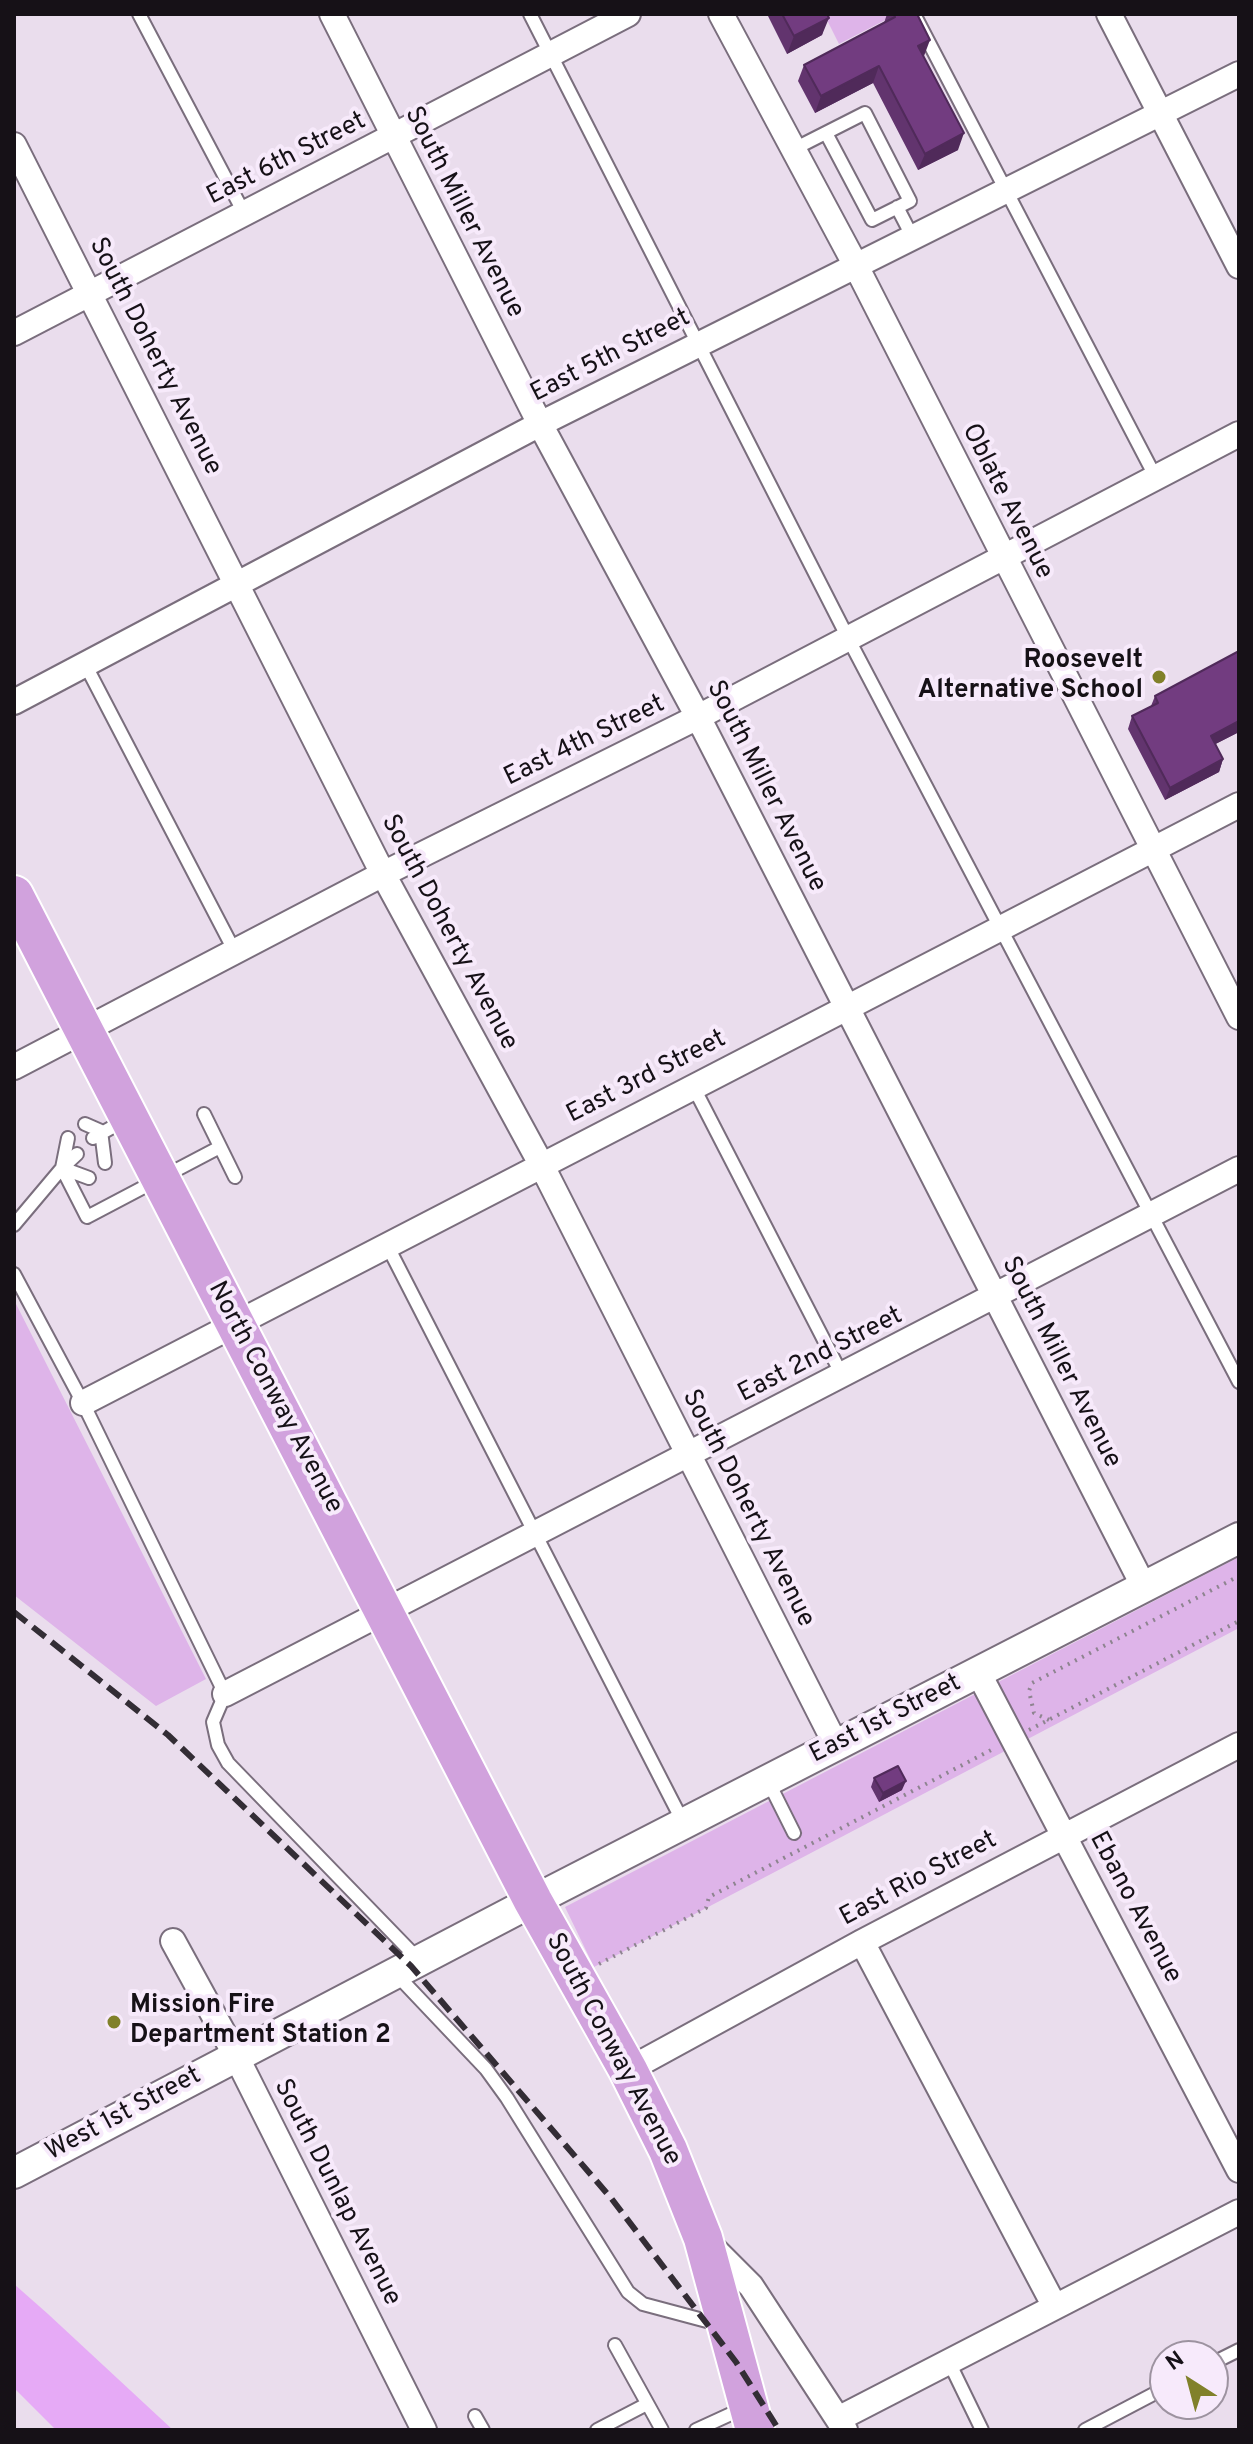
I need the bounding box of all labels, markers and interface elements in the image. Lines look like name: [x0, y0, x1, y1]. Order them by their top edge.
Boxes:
street label: South Miller Avenue: [396, 102, 530, 324]
street label: East 6th Street: [202, 107, 372, 213]
street label: South Doherty Avenue: [81, 233, 227, 481]
street label: East 5th Street: [526, 303, 696, 411]
street label: Oblate Avenue: [953, 419, 1059, 585]
place label: Roosevelt Alternative School: [918, 646, 1143, 708]
marker: Roosevelt Alternative School: [1150, 668, 1168, 686]
street label: South Miller Avenue: [698, 676, 832, 898]
street label: East 4th Street: [500, 690, 670, 794]
street label: South Doherty Avenue: [373, 810, 523, 1056]
street label: East 3rd Street: [562, 1025, 732, 1131]
street label: South Miller Avenue: [993, 1252, 1127, 1474]
street label: North Conway Avenue: [200, 1277, 348, 1519]
street label: East 2nd Street: [734, 1301, 908, 1411]
street label: South Doherty Avenue: [674, 1385, 820, 1633]
street label: East 1st Street: [805, 1669, 967, 1771]
street label: East Rio Street: [835, 1826, 1003, 1934]
street label: Ebano Avenue: [1081, 1827, 1187, 1989]
street label: South Conway Avenue: [537, 1928, 687, 2172]
place label: Mission Fire Department Station 2: [130, 1991, 391, 2052]
marker: Mission Fire Department Station 2: [105, 2013, 123, 2031]
street label: West 1st Street: [41, 2061, 207, 2169]
street label: South Dunlap Avenue: [265, 2075, 407, 2311]
north arrow: [1149, 2340, 1229, 2420]
text: N: [1161, 2346, 1190, 2377]

